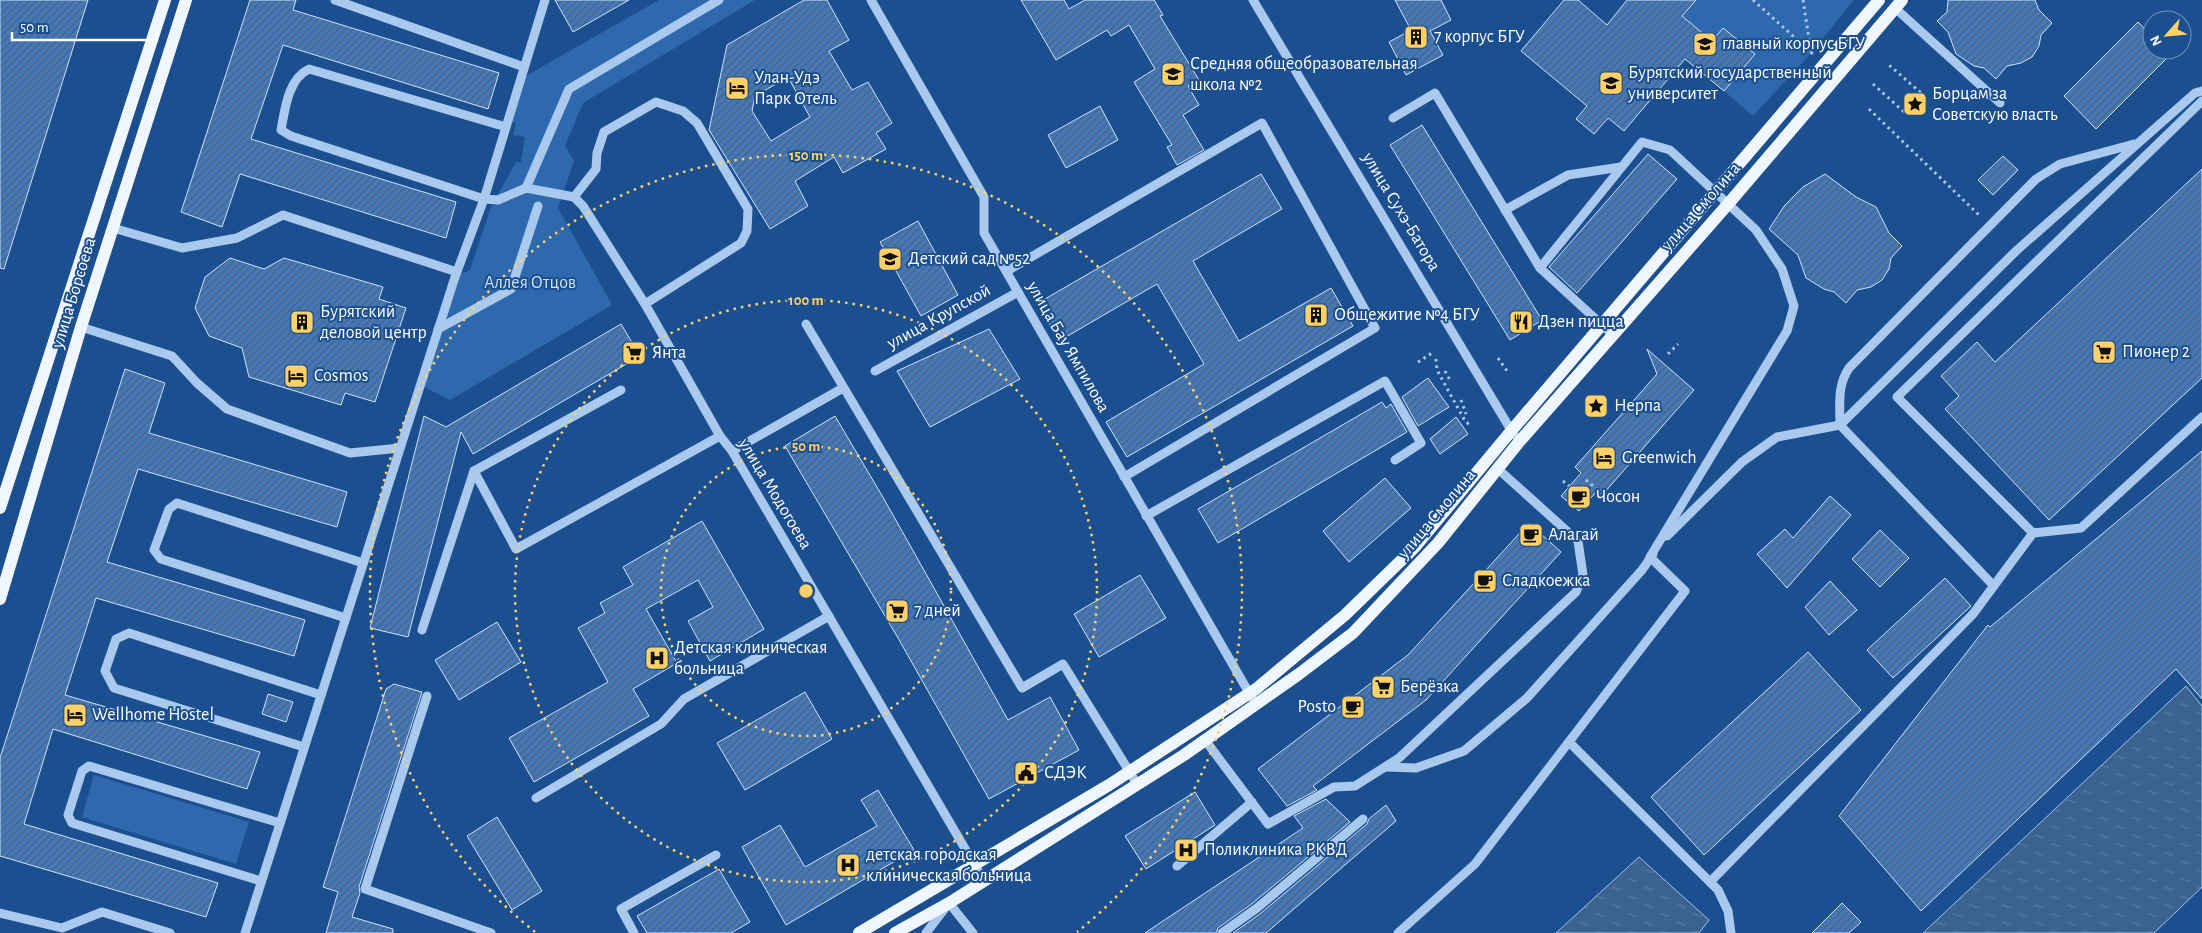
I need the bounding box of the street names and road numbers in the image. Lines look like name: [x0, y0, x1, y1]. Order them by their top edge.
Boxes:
street label: улица Сухэ-Батора: [1358, 149, 1443, 274]
street label: улица Смолина: [1657, 159, 1744, 255]
street label: улица Борсоева: [48, 235, 99, 351]
street label: улица Бау Ямпилова: [1023, 278, 1113, 416]
street label: улица Крупской: [883, 281, 994, 353]
street label: улица Модогоева: [734, 435, 815, 553]
street label: улица Смолина: [1394, 466, 1479, 563]

